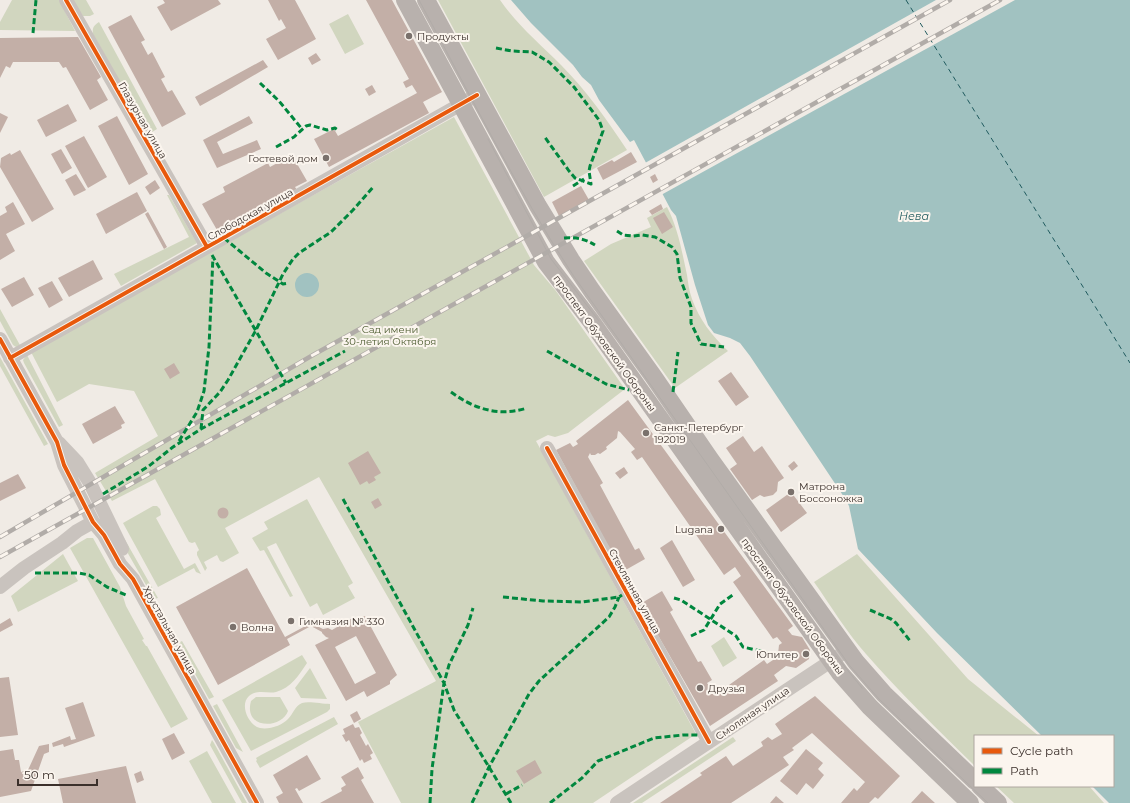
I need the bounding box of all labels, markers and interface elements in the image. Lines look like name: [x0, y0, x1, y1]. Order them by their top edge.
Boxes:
place label: Продукты: [417, 30, 469, 43]
marker: Продукты: [404, 31, 414, 41]
street label: Глазурная улица: [115, 80, 170, 161]
place label: Гостевой дом: [248, 152, 318, 165]
marker: Гостевой дом: [321, 153, 331, 163]
street label: Слободская улица: [205, 185, 295, 243]
water label: Нева: [899, 209, 929, 223]
street label: проспект Обуховской Обороны: [551, 272, 659, 414]
park label: Сад имени 30-летия Октября: [344, 323, 436, 348]
place label: Санкт-Петербург 192019: [654, 421, 743, 446]
marker: Санкт-Петербург 192019: [641, 428, 651, 438]
place label: Матрона Боссоножка: [799, 480, 863, 505]
marker: Матрона Боссоножка: [786, 487, 796, 497]
place label: Lugana: [675, 523, 713, 536]
marker: Lugana: [716, 524, 726, 534]
street label: проспект Обуховской Обороны: [739, 535, 847, 677]
street label: Стеклянная улица: [606, 546, 663, 636]
street label: Хрустальная улица: [140, 584, 199, 677]
place label: Гимназия № 330: [299, 615, 385, 628]
marker: Гимназия № 330: [286, 616, 296, 626]
place label: Волна: [241, 621, 274, 634]
marker: Волна: [228, 622, 238, 632]
place label: Юпитер: [756, 648, 798, 661]
marker: Юпитер: [801, 649, 811, 659]
place label: Друзья: [708, 682, 745, 695]
marker: Друзья: [695, 683, 705, 693]
street label: Смоляная улица: [713, 684, 792, 743]
legend: [974, 735, 1114, 787]
text: Cycle path: [1010, 743, 1073, 758]
scale bar: [18, 761, 97, 787]
text: Path: [1010, 763, 1039, 778]
text: 50 m: [24, 767, 55, 782]

